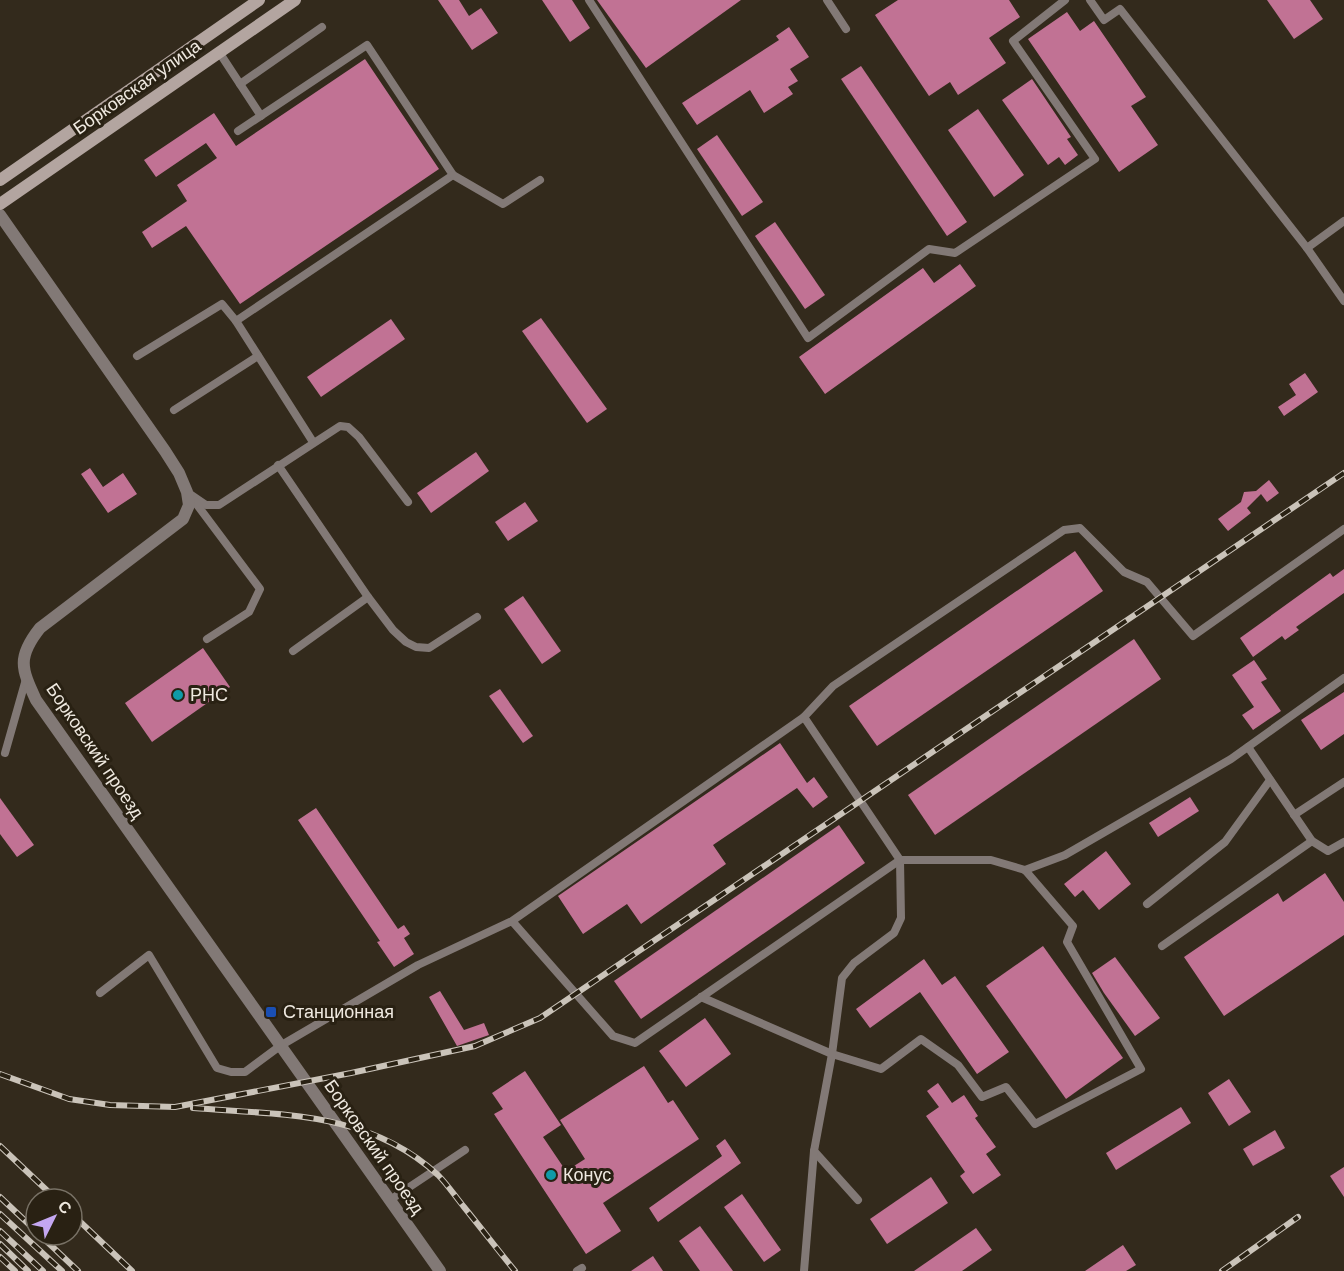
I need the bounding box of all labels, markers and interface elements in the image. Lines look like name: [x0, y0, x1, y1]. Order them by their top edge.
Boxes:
street label: Борковская улица: [70, 35, 205, 138]
street label: Борковский проезд: [42, 679, 148, 823]
place label: РНС: [190, 685, 228, 705]
marker: РНС: [171, 688, 185, 702]
place label: Станционная: [283, 1002, 394, 1022]
marker: Станционная: [264, 1005, 278, 1019]
street label: Борковский проезд: [320, 1076, 428, 1218]
place label: Конус: [563, 1165, 611, 1185]
marker: Конус: [544, 1168, 558, 1182]
north arrow: [24, 1187, 84, 1247]
text: С: [54, 1197, 75, 1217]

